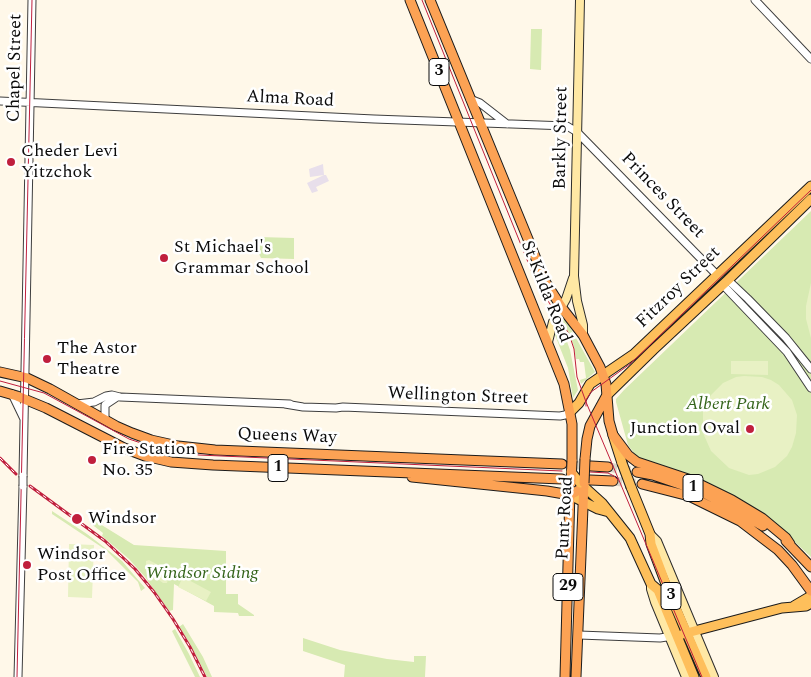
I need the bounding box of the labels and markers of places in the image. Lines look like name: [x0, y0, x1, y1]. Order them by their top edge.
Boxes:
place label: Cheder Levi Yitzchok: [21, 141, 118, 183]
marker: Cheder Levi Yitzchok: [5, 156, 17, 168]
place label: St Michael's Grammar School: [174, 237, 309, 280]
marker: St Michael's Grammar School: [158, 252, 170, 264]
place label: The Astor Theatre: [57, 338, 137, 380]
marker: The Astor Theatre: [41, 353, 53, 365]
place label: Junction Oval: [630, 418, 740, 440]
marker: Junction Oval: [744, 423, 756, 435]
place label: Fire Station No. 35: [102, 439, 196, 482]
marker: Fire Station No. 35: [86, 454, 98, 466]
place label: Windsor: [88, 508, 156, 530]
marker: Windsor: [70, 512, 84, 526]
place label: Windsor Post Office: [37, 544, 126, 586]
marker: Windsor Post Office: [21, 559, 33, 571]

